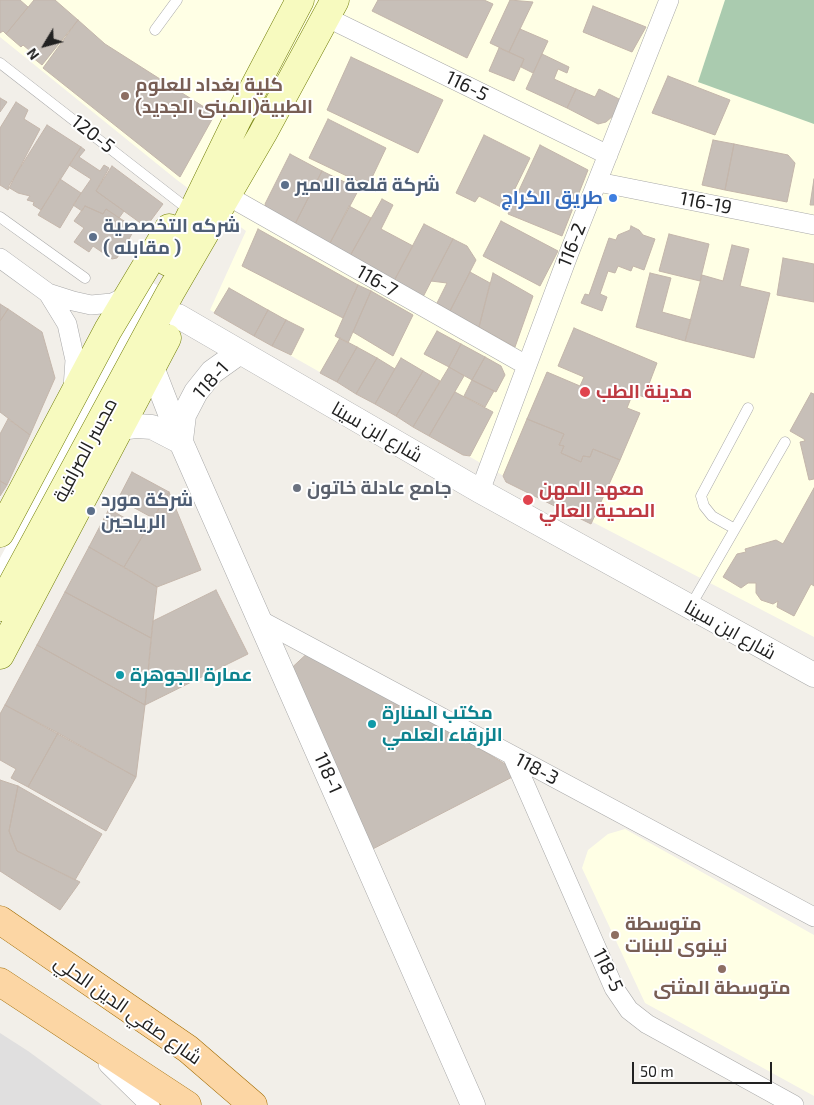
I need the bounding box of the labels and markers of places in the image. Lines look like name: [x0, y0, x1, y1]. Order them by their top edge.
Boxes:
place label: كلية بغداد للعلوم الطبية(المبنى الجديد): [135, 74, 313, 118]
marker: كلية بغداد للعلوم الطبية(المبنى الجديد): [119, 90, 131, 102]
place label: شركة قلعة الامير: [295, 174, 440, 196]
marker: شركة قلعة الامير: [279, 179, 291, 191]
place label: طريق الكراج: [501, 187, 603, 209]
marker: طريق الكراج: [607, 192, 619, 204]
place label: شركه التخصصية ( مقابله ): [103, 215, 240, 259]
marker: شركه التخصصية ( مقابله ): [87, 231, 99, 243]
place label: مدينة الطب: [596, 381, 692, 403]
marker: مدينة الطب: [578, 385, 592, 399]
place label: جامع عادلة خاتون: [307, 477, 452, 499]
place label: معهد المهن الصحية العالي: [539, 478, 656, 522]
marker: جامع عادلة خاتون: [291, 482, 303, 494]
place label: شركة مورد الرياحين: [101, 489, 193, 533]
marker: معهد المهن الصحية العالي: [521, 493, 535, 507]
marker: شركة مورد الرياحين: [85, 505, 97, 517]
place label: عمارة الجوهرة: [130, 664, 252, 686]
marker: عمارة الجوهرة: [114, 669, 126, 681]
place label: مكتب المنارة الزرقاء العلمي: [382, 702, 503, 746]
marker: مكتب المنارة الزرقاء العلمي: [366, 718, 378, 730]
place label: متوسطة نينوى للبنات: [625, 913, 727, 957]
marker: متوسطة نينوى للبنات: [609, 929, 621, 941]
marker: متوسطة المثنى: [716, 963, 728, 975]
place label: متوسطة المثنى: [654, 977, 790, 999]

